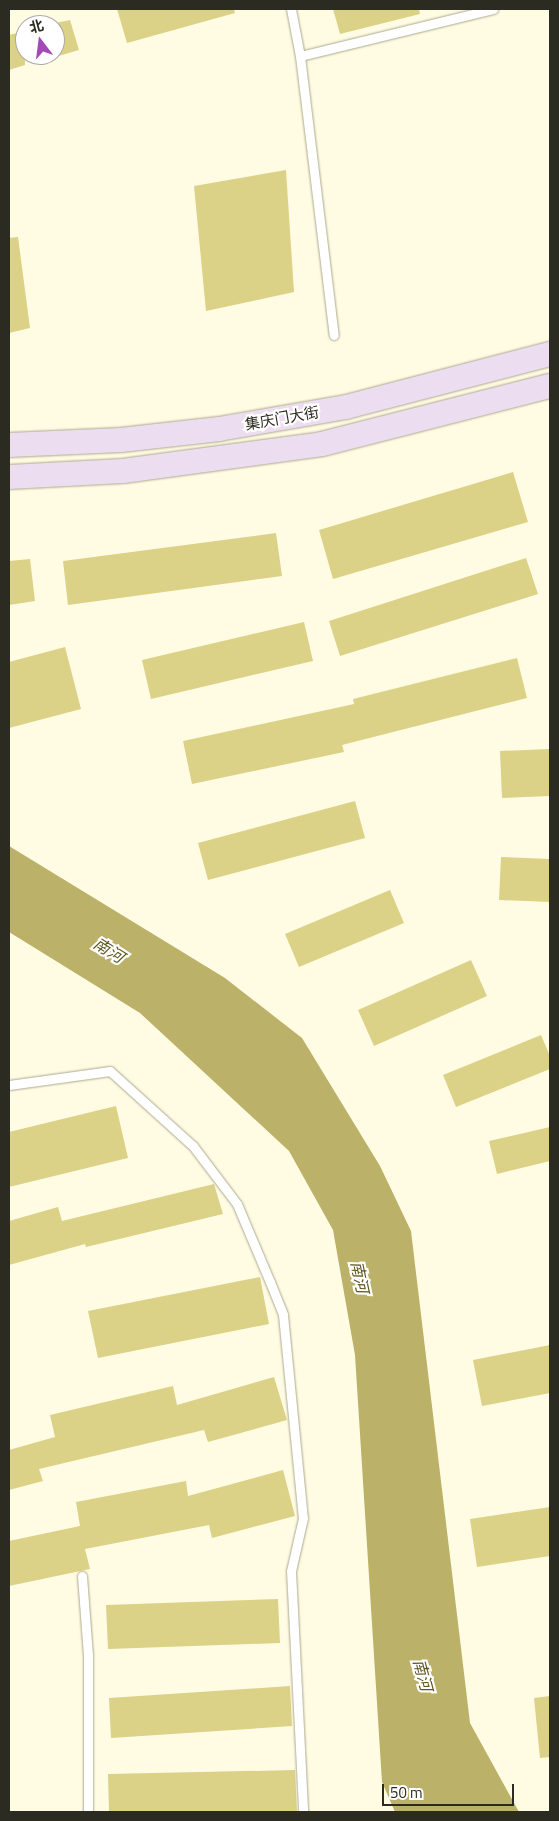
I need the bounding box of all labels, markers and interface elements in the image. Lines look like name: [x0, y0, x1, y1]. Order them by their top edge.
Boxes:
text: 北: [27, 14, 46, 38]
north arrow: [15, 15, 65, 65]
street label: 集庆门大街: [244, 403, 320, 433]
water label: 南河: [90, 933, 128, 967]
water label: 南河: [347, 1259, 373, 1295]
water label: 南河: [410, 1657, 436, 1693]
scale bar: [384, 1774, 516, 1806]
text: 50 m: [390, 1781, 423, 1804]

